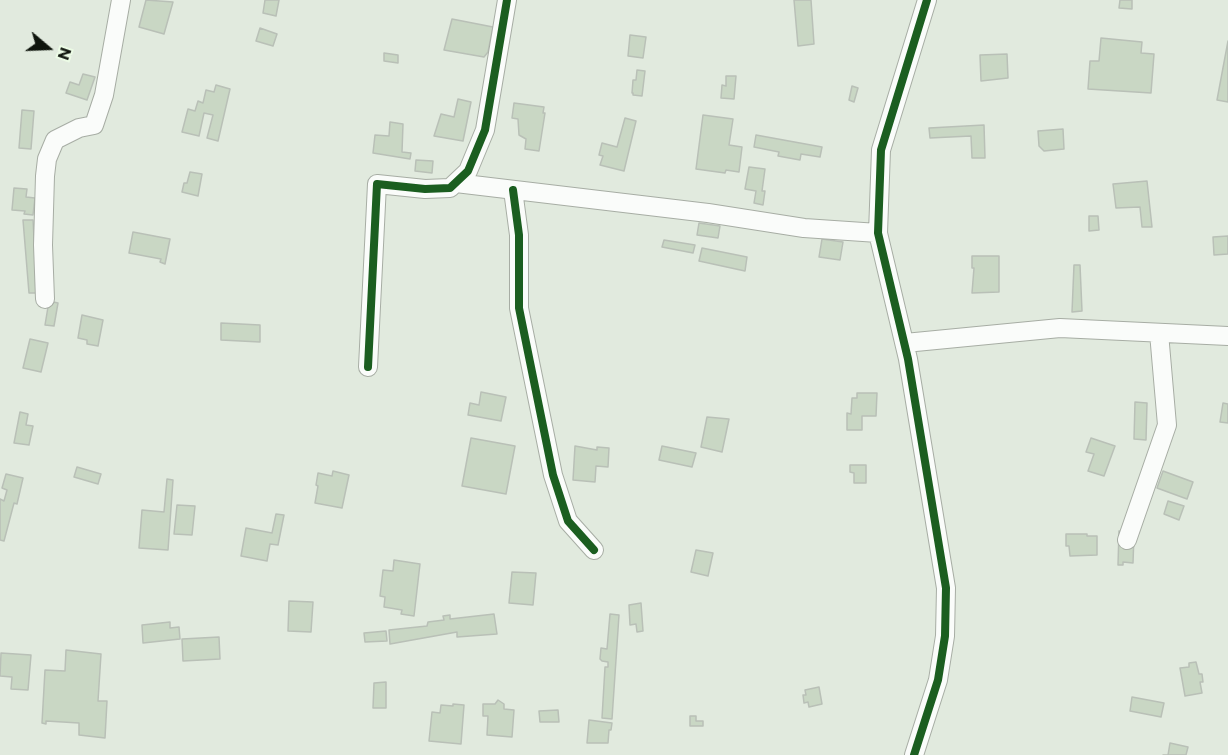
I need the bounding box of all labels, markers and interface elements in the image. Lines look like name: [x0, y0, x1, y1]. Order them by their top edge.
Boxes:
north arrow: [18, 18, 78, 78]
text: N: [55, 45, 76, 63]

